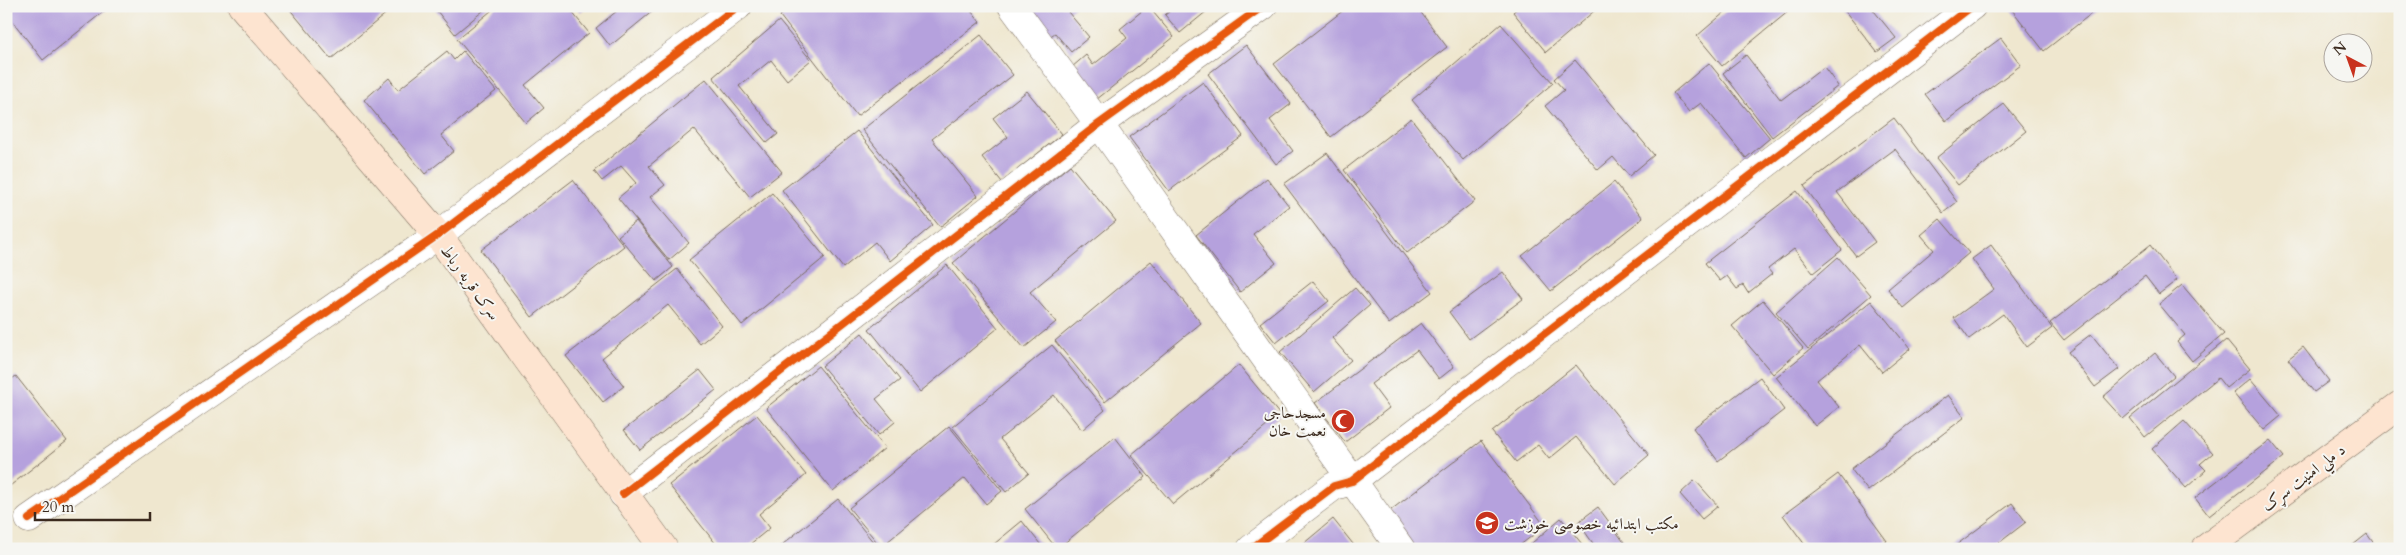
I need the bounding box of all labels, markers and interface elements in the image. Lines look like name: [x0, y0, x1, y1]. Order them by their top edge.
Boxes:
north arrow: [2324, 32, 2374, 82]
text: N: [2329, 37, 2351, 60]
street label: سرک قریه رباط: [435, 240, 505, 325]
place label: مسجدحاجی نعمت خان: [1264, 402, 1326, 442]
mosque icon: مسجدحاجی نعمت خان: [1330, 408, 1356, 434]
street label: د ملي امنیت سړک: [2257, 439, 2352, 520]
scale bar: [35, 490, 150, 522]
text: 20 m: [42, 497, 74, 517]
school or university icon: مکتب ابتدائیه خصوصی خوزشت: [1474, 510, 1500, 536]
place label: مکتب ابتدائیه خصوصی خوزشت: [1504, 513, 1679, 535]

